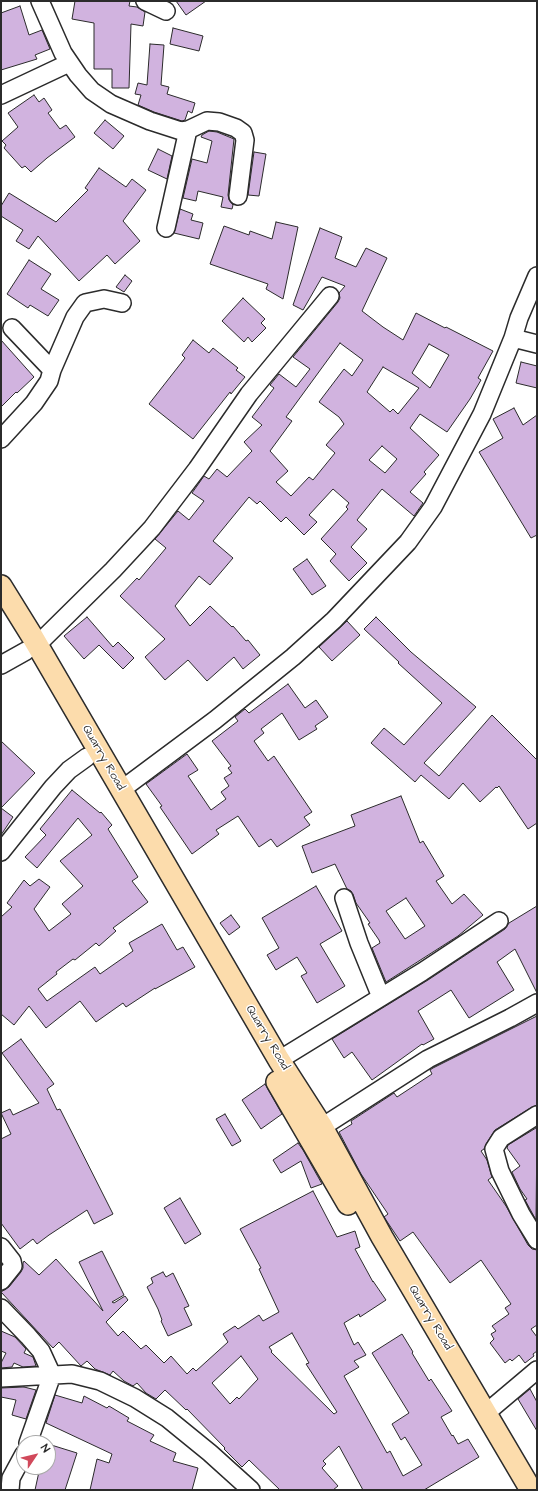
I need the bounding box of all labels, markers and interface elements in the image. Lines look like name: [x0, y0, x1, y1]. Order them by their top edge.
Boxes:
street label: Quarry Road: [79, 723, 127, 793]
street label: Quarry Road: [242, 1003, 292, 1073]
street label: Quarry Road: [405, 1283, 455, 1353]
north arrow: [16, 1435, 56, 1475]
text: N: [37, 1441, 54, 1456]

